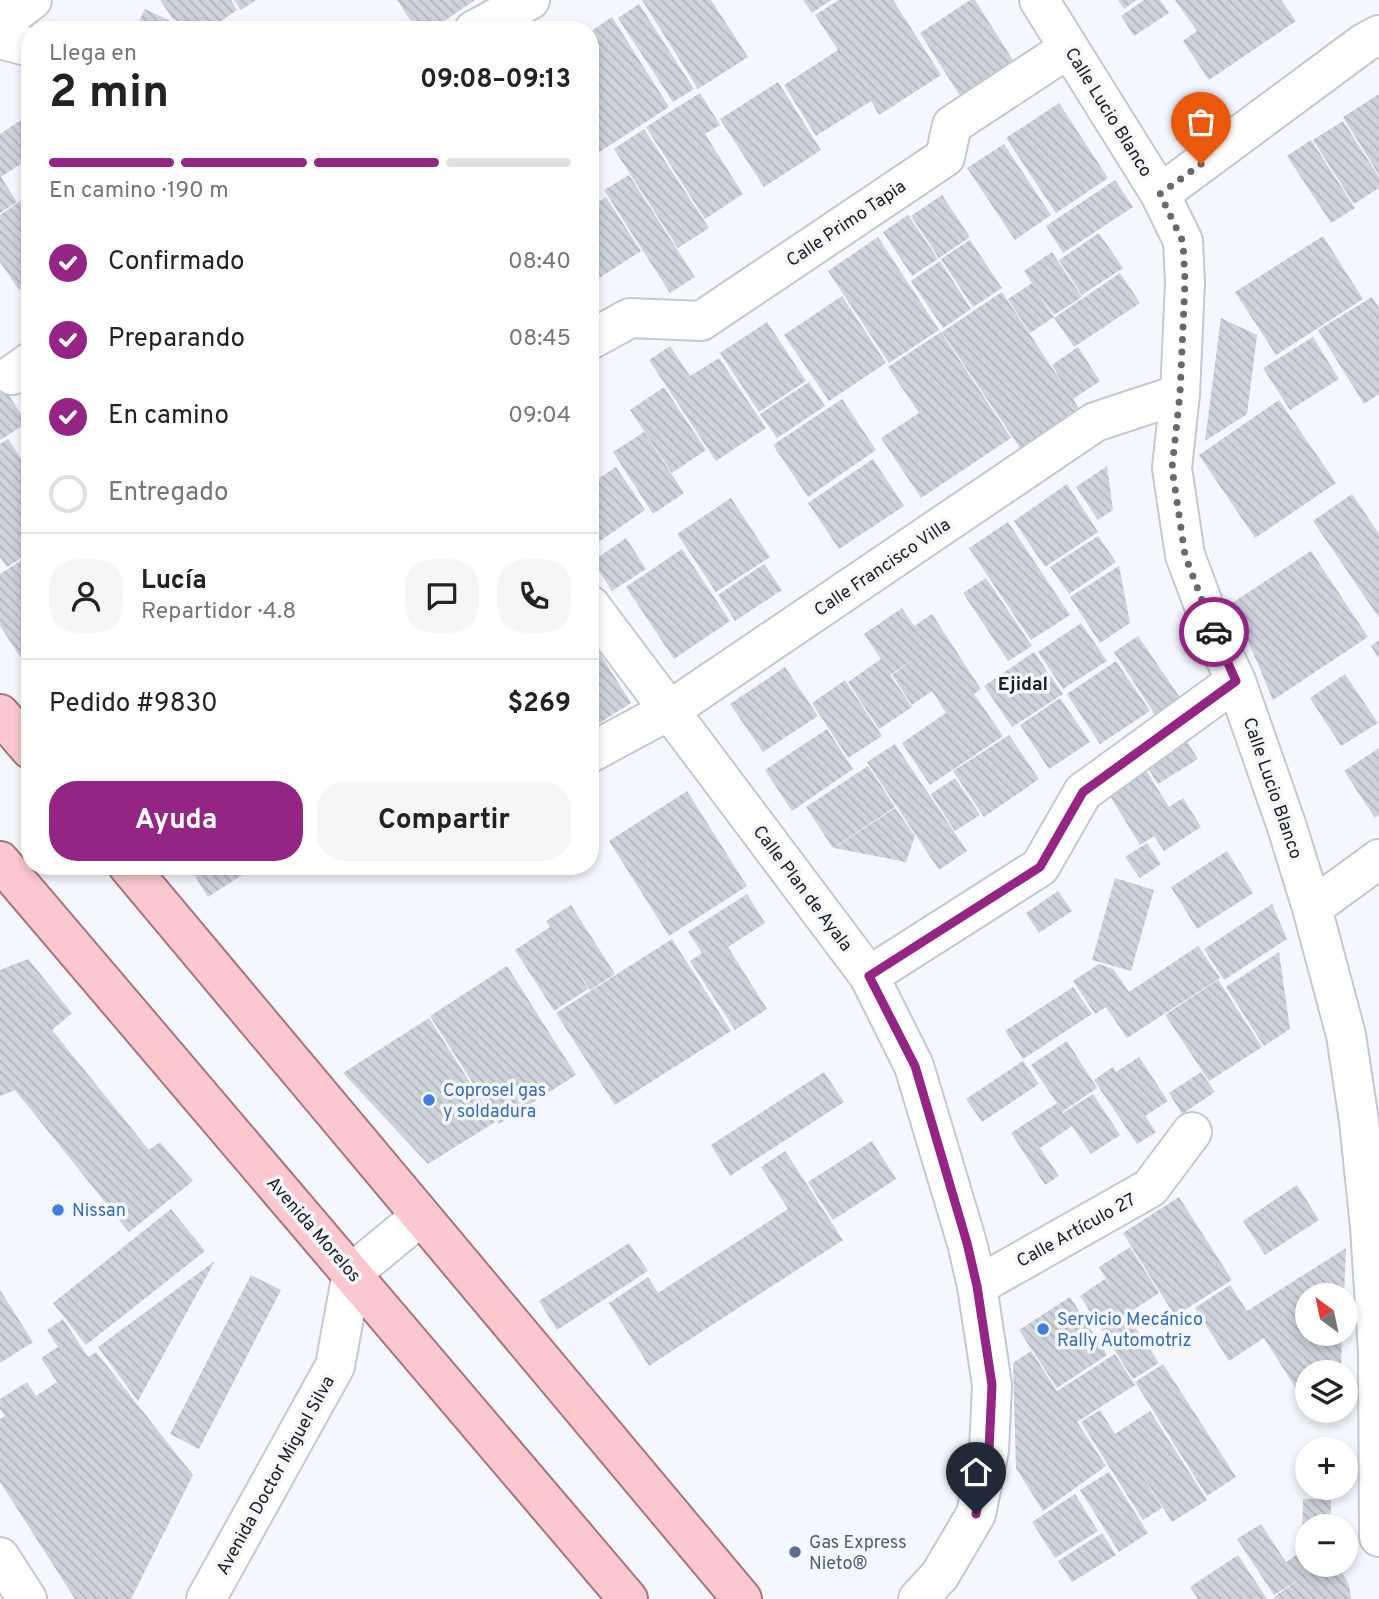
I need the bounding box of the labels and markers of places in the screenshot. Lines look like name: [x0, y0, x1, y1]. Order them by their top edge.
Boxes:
pin: [1171, 92, 1231, 164]
place label: Coprosel gas y soldadura: [443, 1080, 546, 1124]
marker: Coprosel gas y soldadura: [421, 1092, 437, 1108]
place label: Nissan: [72, 1200, 126, 1223]
marker: Nissan: [50, 1202, 66, 1218]
place label: Servicio Mecánico Rally Automotriz: [1057, 1309, 1203, 1353]
marker: Servicio Mecánico Rally Automotriz: [1035, 1321, 1051, 1337]
pin: [946, 1442, 1006, 1514]
place label: Gas Express Nieto®: [809, 1532, 907, 1576]
marker: Gas Express Nieto®: [787, 1544, 803, 1560]

